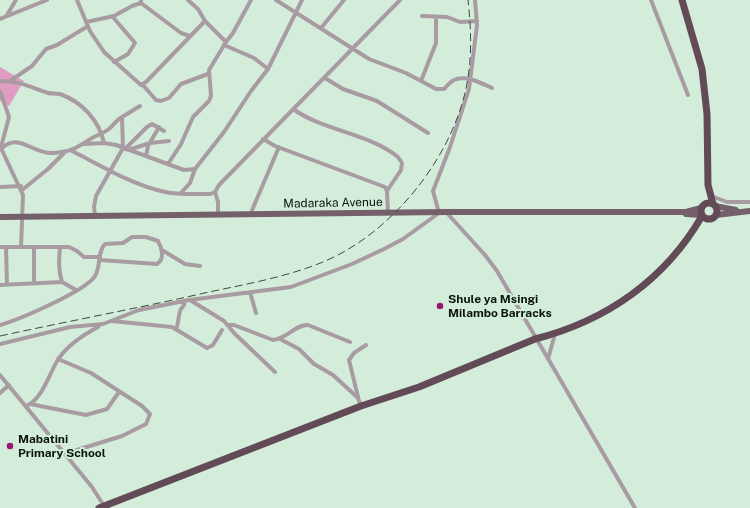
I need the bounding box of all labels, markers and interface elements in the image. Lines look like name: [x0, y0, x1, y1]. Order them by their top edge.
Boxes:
street label: Madaraka Avenue: [283, 195, 383, 211]
place label: Shule ya Msingi Milambo Barracks: [448, 292, 552, 320]
marker: Shule ya Msingi Milambo Barracks: [435, 301, 445, 311]
place label: Mabatini Primary School: [18, 432, 106, 460]
marker: Mabatini Primary School: [5, 441, 15, 451]

